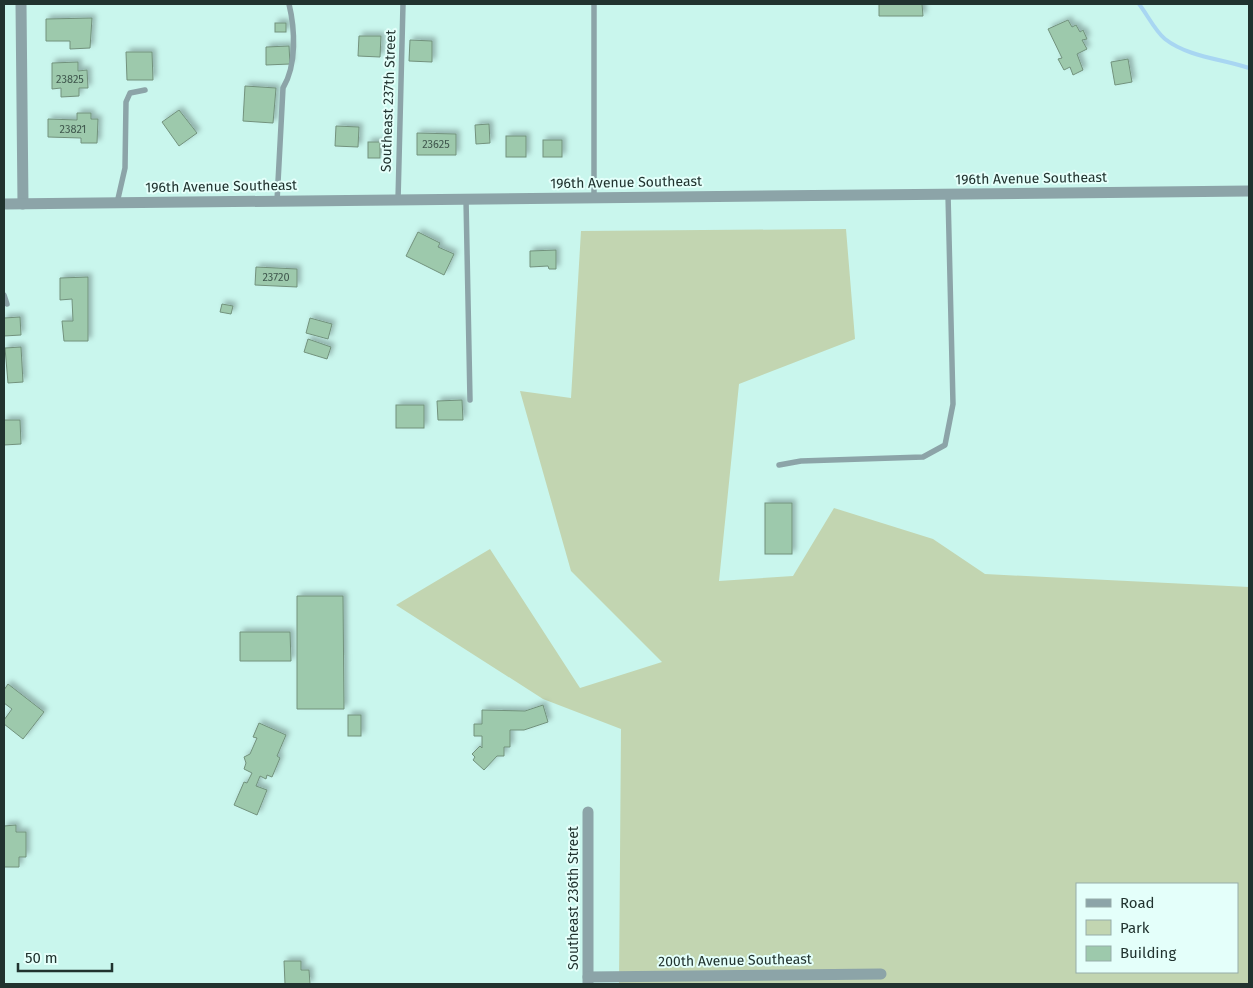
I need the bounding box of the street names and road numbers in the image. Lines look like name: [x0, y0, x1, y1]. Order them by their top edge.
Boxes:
street label: Southeast 237th Street: [378, 29, 400, 172]
street label: 196th Avenue Southeast: [955, 169, 1108, 188]
street label: 196th Avenue Southeast: [550, 173, 703, 192]
street label: 196th Avenue Southeast: [145, 177, 298, 196]
street label: Southeast 236th Street: [565, 825, 582, 970]
street label: 200th Avenue Southeast: [658, 951, 813, 970]

